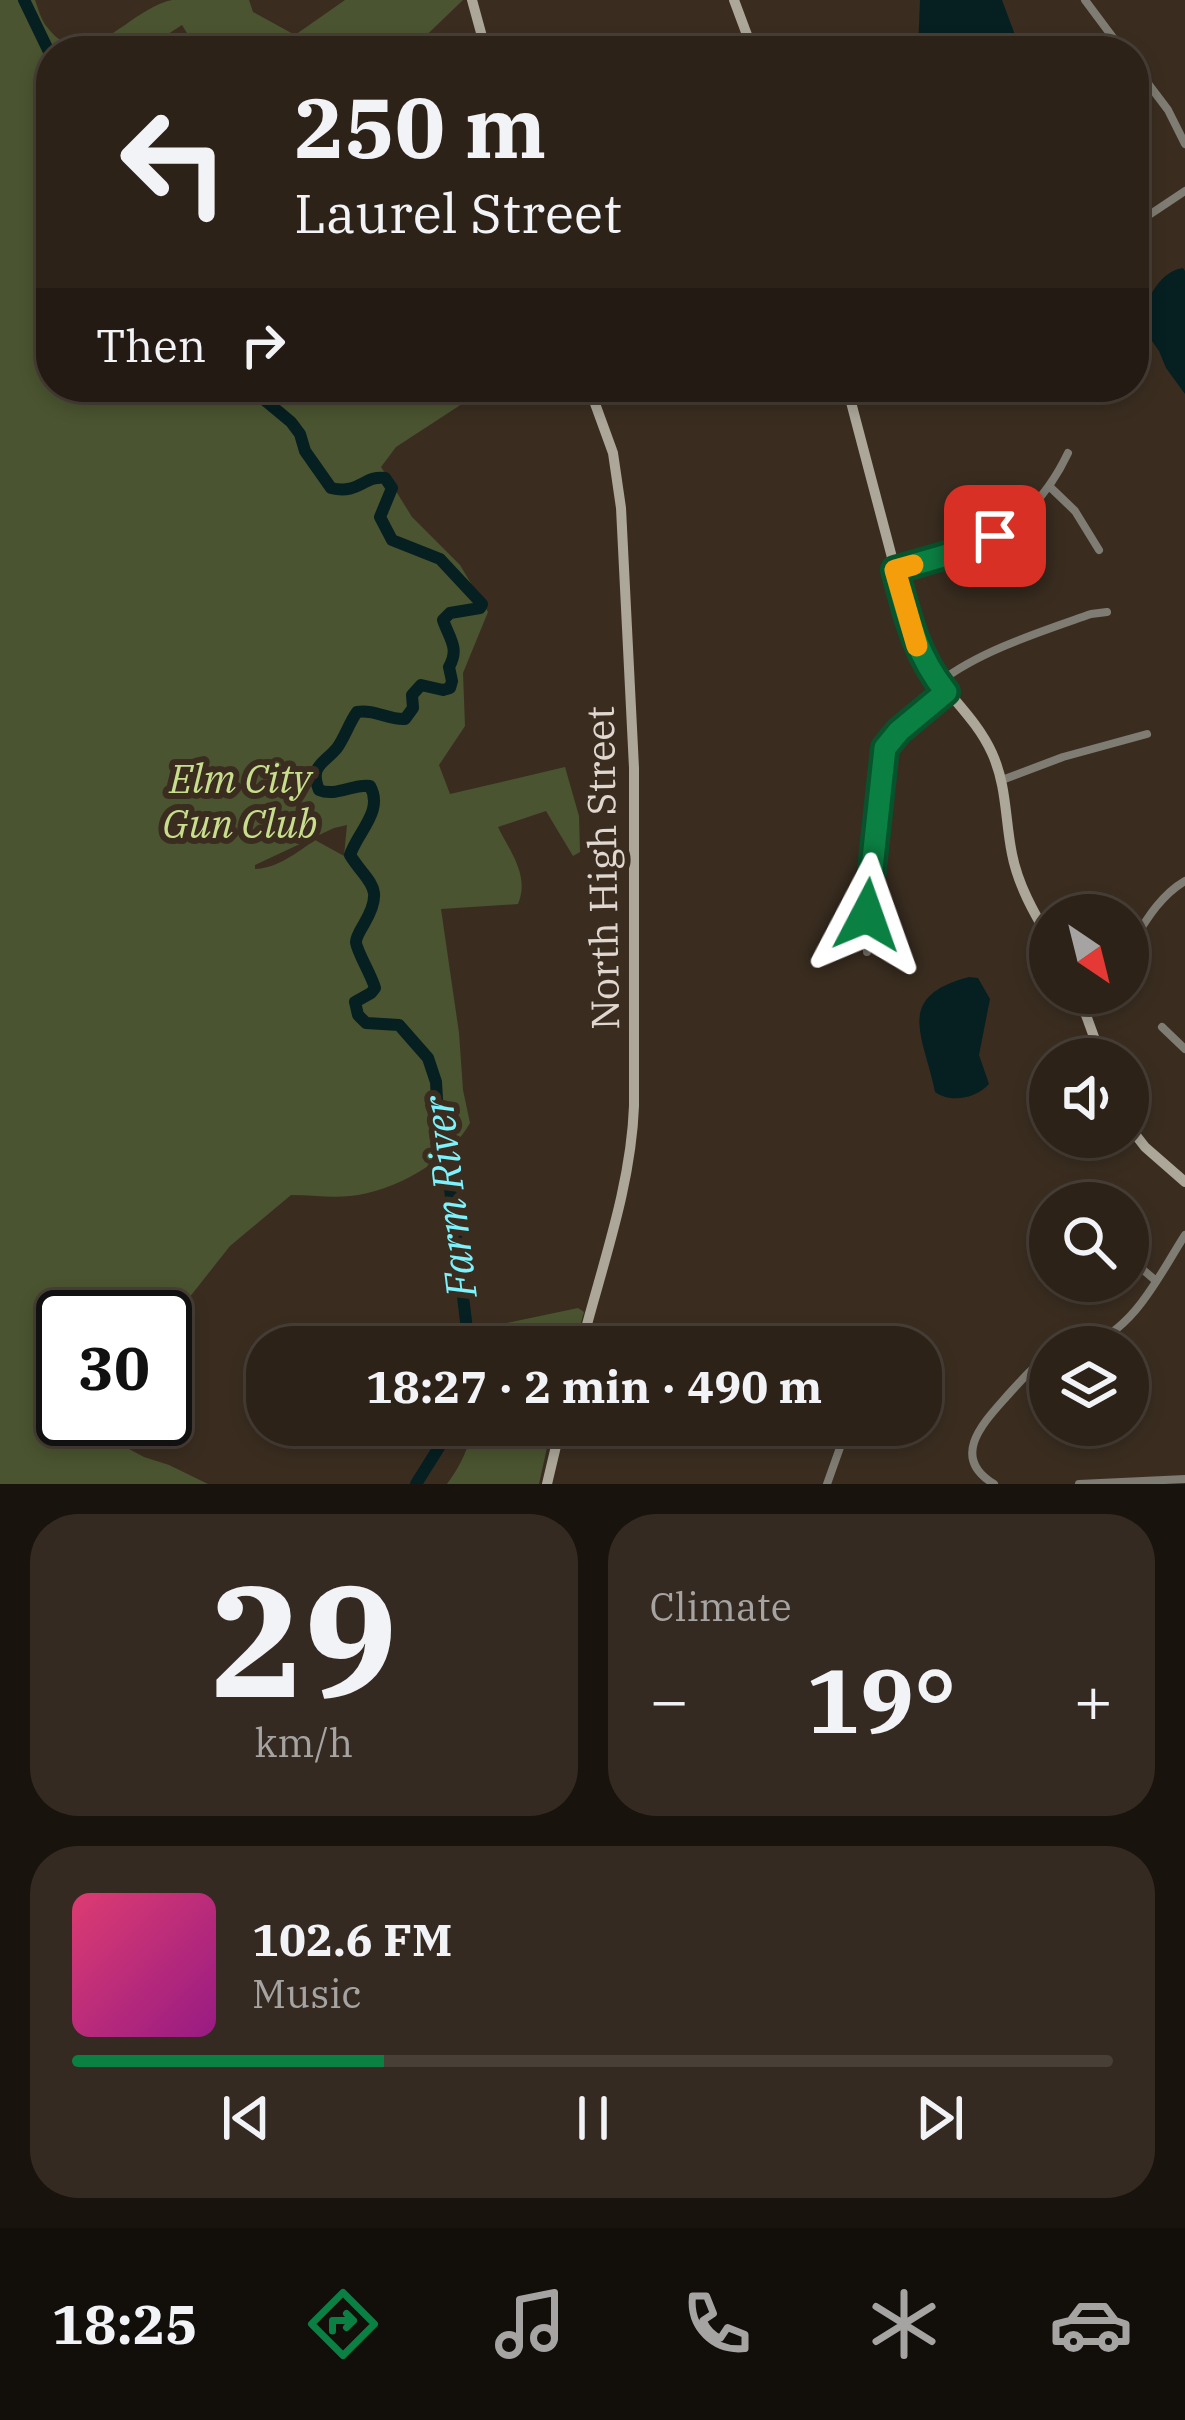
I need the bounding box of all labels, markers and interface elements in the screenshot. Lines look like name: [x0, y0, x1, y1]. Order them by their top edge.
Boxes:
text: 250 m: [294, 72, 546, 181]
icon: left: [96, 84, 252, 240]
text: Laurel Street: [294, 178, 622, 248]
icon: right: [230, 312, 296, 378]
text: Then: [96, 316, 206, 374]
pin: [944, 485, 1046, 587]
icon: arrive: [962, 503, 1028, 569]
street label: North High Street: [574, 706, 630, 1030]
park label: Elm City Gun Club: [162, 753, 318, 849]
position arrow: [804, 852, 930, 978]
north arrow: [1029, 894, 1149, 1014]
map controls: [1029, 894, 1149, 1446]
button: sound: [1029, 1038, 1149, 1158]
water label: Farm River: [409, 1091, 489, 1302]
button: search: [1029, 1182, 1149, 1302]
speed limit sign: 30: [36, 1290, 192, 1446]
button: layers: [1029, 1326, 1149, 1446]
text: 18:27 · 2 min · 490 m: [366, 1357, 822, 1415]
text: 29: [210, 1537, 397, 1740]
text: Climate: [650, 1581, 792, 1632]
text: 19°: [806, 1641, 956, 1758]
text: −: [650, 1656, 689, 1742]
text: +: [1073, 1656, 1113, 1742]
text: km/h: [254, 1717, 353, 1768]
text: 102.6 FM: [252, 1910, 452, 1968]
text: Music: [252, 1968, 362, 2019]
icon: previous: [213, 2085, 279, 2151]
icon: pause: [560, 2085, 626, 2151]
icon: next: [907, 2085, 973, 2151]
icon: directions: [301, 2282, 385, 2366]
icon: music: [488, 2282, 572, 2366]
icon: phone: [675, 2282, 759, 2366]
icon: climate: [862, 2282, 946, 2366]
icon: car: [1049, 2282, 1133, 2366]
text: 18:25: [52, 2289, 198, 2359]

